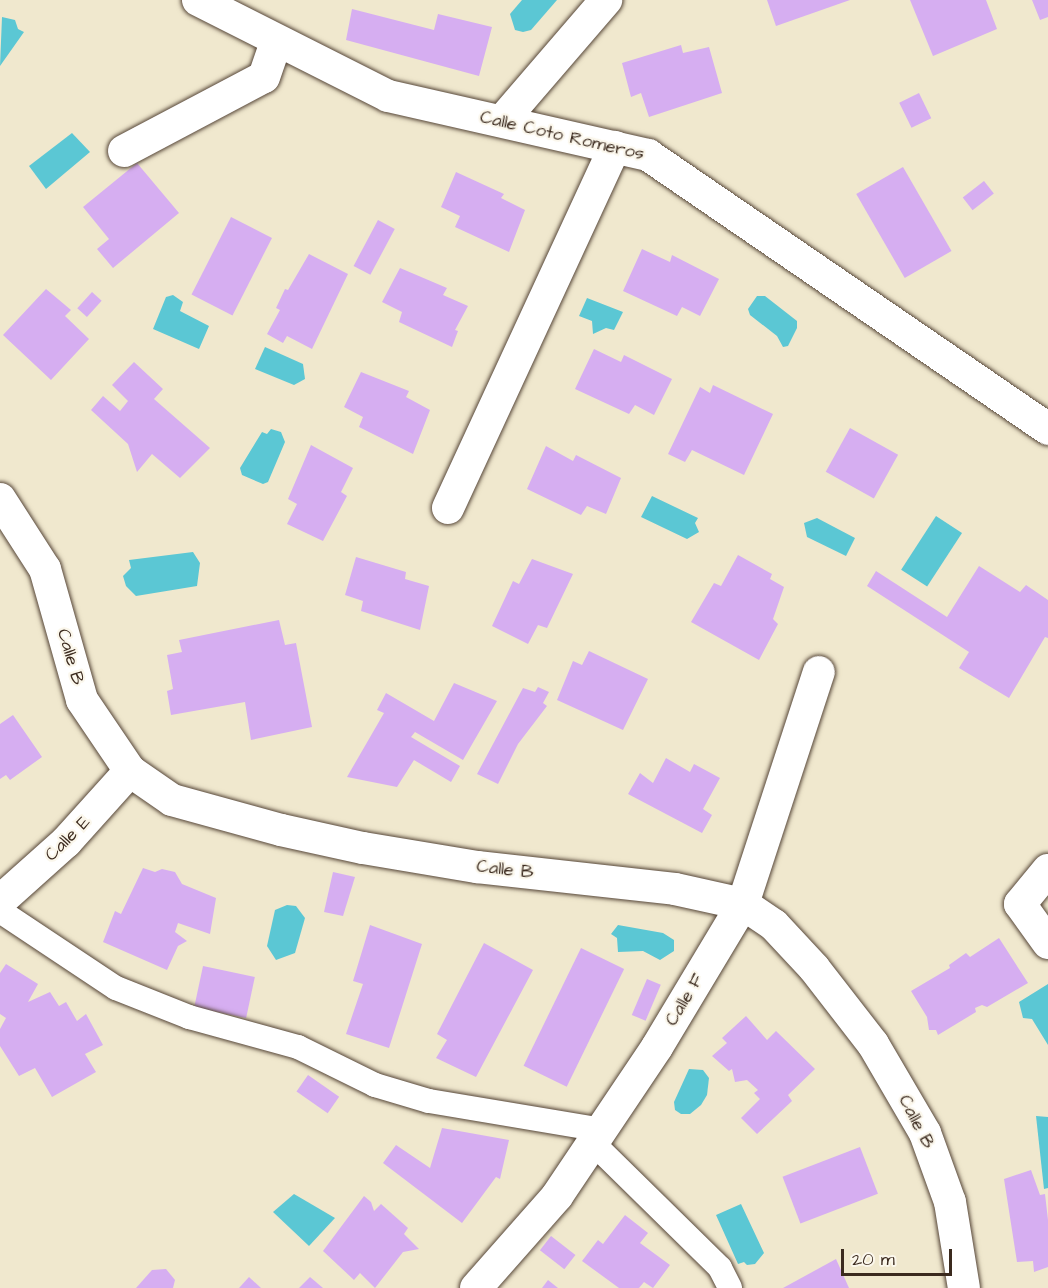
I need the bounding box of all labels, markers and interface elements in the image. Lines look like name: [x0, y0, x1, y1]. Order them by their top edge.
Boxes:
street label: Calle Coto Romeros: [478, 107, 646, 165]
street label: Calle B: [52, 626, 88, 688]
street label: Calle E: [41, 812, 95, 866]
street label: Calle B: [475, 856, 535, 884]
street label: Calle F: [661, 970, 709, 1030]
street label: Calle B: [893, 1092, 939, 1152]
scale bar: [844, 1237, 955, 1275]
text: 20 m: [852, 1247, 895, 1272]

